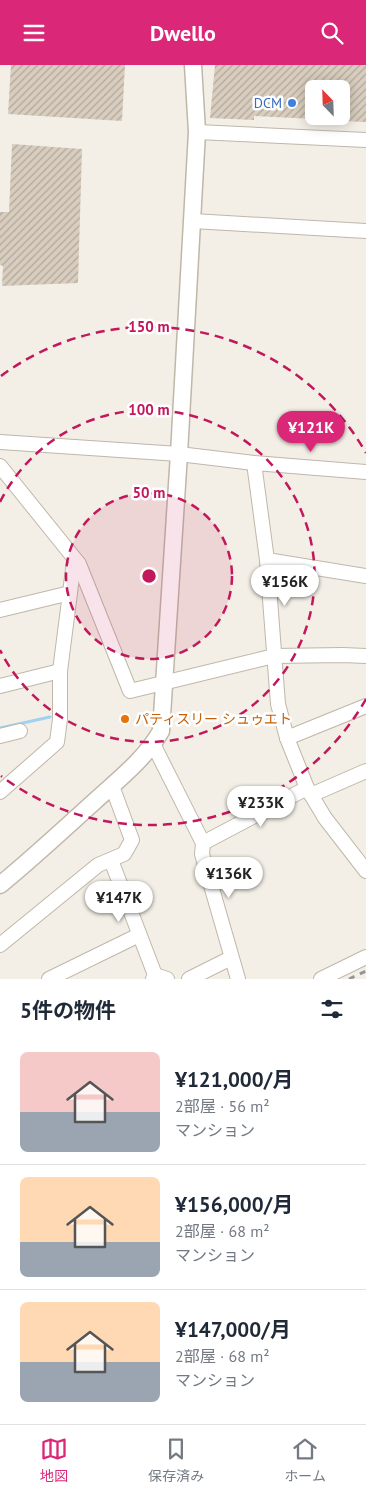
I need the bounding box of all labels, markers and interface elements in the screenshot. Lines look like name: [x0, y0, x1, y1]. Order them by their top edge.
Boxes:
icon: menu: [20, 19, 48, 47]
text: Dwello: [150, 19, 216, 47]
icon: search: [318, 19, 346, 47]
north arrow: [305, 80, 350, 125]
map controls: [305, 80, 350, 125]
place label: DCM: [254, 94, 282, 112]
marker: DCM: [286, 97, 298, 109]
text: 150 m: [128, 317, 170, 336]
text: 100 m: [128, 400, 170, 419]
pin: ¥121K: [276, 411, 346, 453]
text: ¥121K: [288, 417, 334, 437]
text: 50 m: [133, 483, 165, 502]
pin: ¥156K: [250, 565, 320, 607]
centre of rings: [140, 567, 158, 585]
text: ¥156K: [262, 571, 308, 591]
place label: パティスリー シュゥエト: [135, 710, 292, 728]
marker: パティスリー シュゥエト: [119, 713, 131, 725]
pin: ¥233K: [226, 785, 296, 828]
text: ¥233K: [238, 792, 284, 812]
pin: ¥136K: [194, 857, 264, 899]
text: ¥136K: [206, 863, 252, 883]
pin: ¥147K: [84, 881, 154, 923]
text: ¥147K: [96, 887, 142, 907]
icon: filters: [318, 995, 346, 1023]
text: 5件の物件: [20, 997, 116, 1024]
text: ¥121,000/月: [175, 1066, 293, 1093]
icon: home: [60, 1072, 120, 1132]
text: 2部屋 · 56 m²: [175, 1096, 270, 1116]
text: マンション: [175, 1120, 255, 1140]
text: ¥156,000/月: [175, 1191, 293, 1218]
icon: home: [60, 1197, 120, 1257]
text: 2部屋 · 68 m²: [175, 1221, 270, 1241]
text: マンション: [175, 1245, 255, 1265]
text: ¥147,000/月: [175, 1316, 291, 1343]
icon: home: [60, 1322, 120, 1382]
text: 2部屋 · 68 m²: [175, 1346, 270, 1366]
text: マンション: [175, 1370, 255, 1390]
tab: 地図: [40, 1435, 68, 1485]
tab: 保存済み: [148, 1435, 204, 1485]
tab: ホーム: [284, 1435, 326, 1485]

